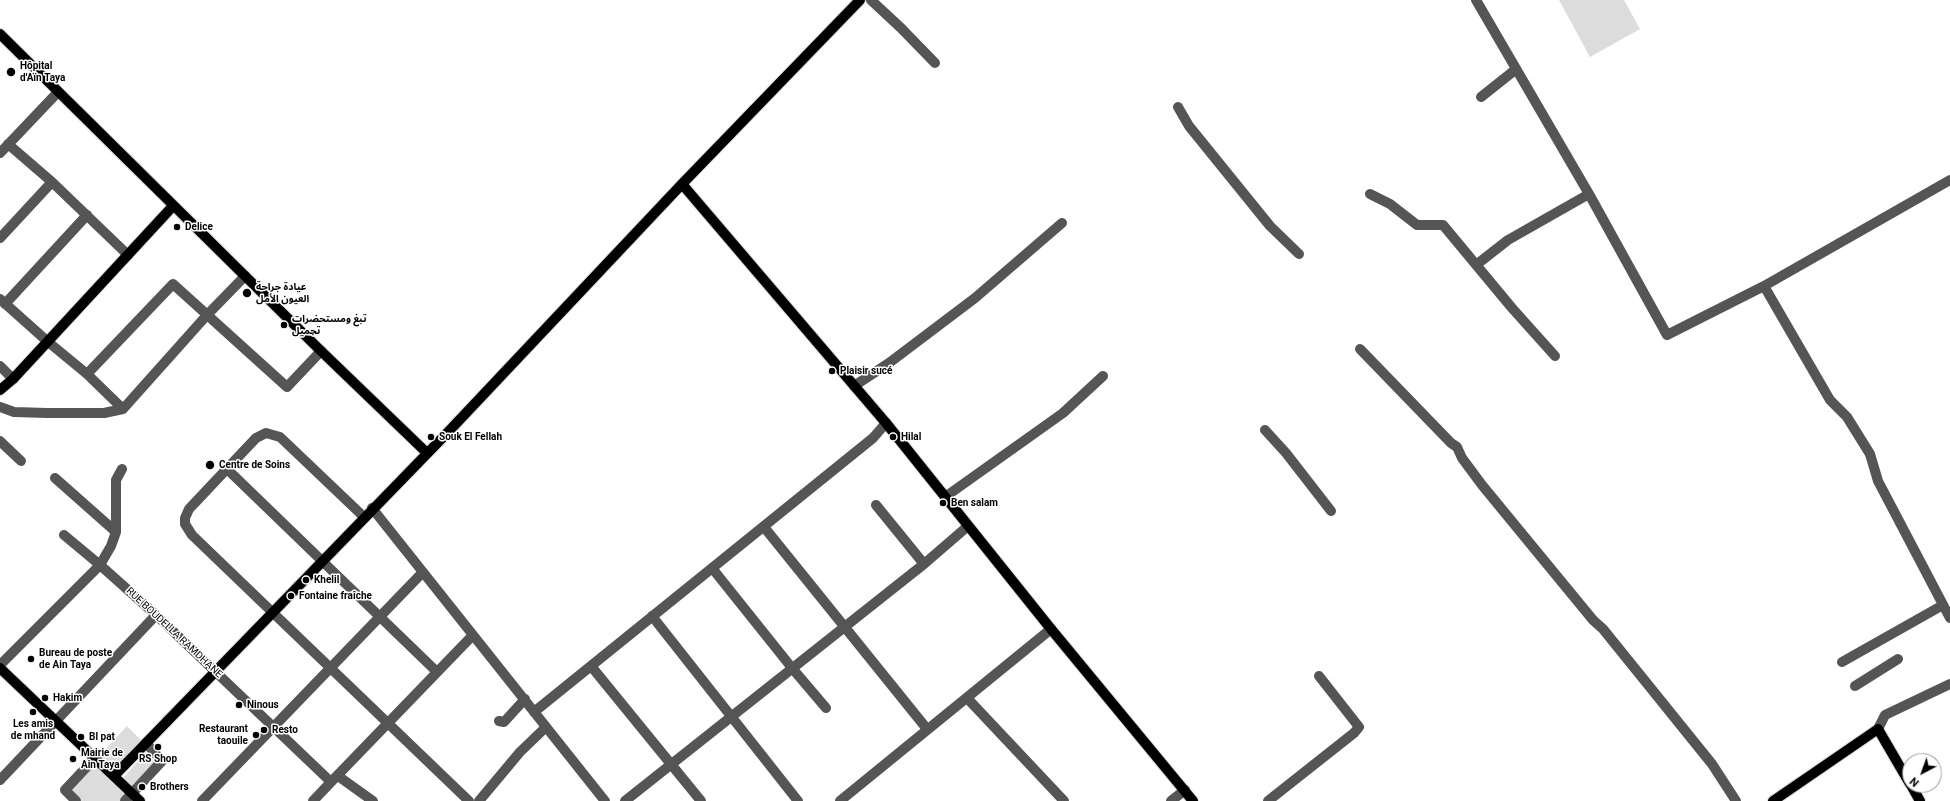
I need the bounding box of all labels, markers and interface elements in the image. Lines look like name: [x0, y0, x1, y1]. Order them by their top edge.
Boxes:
place label: Hôpital d'Aïn Taya: [20, 60, 65, 84]
marker: Hôpital d'Aïn Taya: [5, 66, 17, 78]
place label: Delice: [185, 221, 213, 233]
marker: Delice: [172, 222, 182, 232]
place label: عيادة جراحة العيون الأمل: [256, 281, 309, 304]
marker: عيادة جراحة العيون الأمل: [241, 287, 253, 299]
place label: تبغ ومستحضرات تجميل: [292, 313, 366, 336]
marker: تبغ ومستحضرات تجميل: [279, 320, 289, 330]
place label: Plaisir sucé: [840, 365, 892, 377]
marker: Plaisir sucé: [827, 366, 837, 376]
place label: Souk El Fellah: [439, 431, 502, 443]
place label: Hilal: [901, 431, 921, 443]
marker: Souk El Fellah: [426, 432, 436, 442]
marker: Hilal: [888, 432, 898, 442]
marker: Centre de Soins: [204, 459, 216, 471]
place label: Centre de Soins: [219, 459, 290, 471]
place label: Ben salam: [951, 497, 998, 509]
marker: Ben salam: [938, 498, 948, 508]
place label: Khelil: [314, 574, 339, 586]
marker: Khelil: [301, 575, 311, 585]
street label: RUE BOUDELLA RAMDHANE: [123, 585, 225, 681]
place label: Fontaine fraîche: [299, 590, 372, 602]
marker: Fontaine fraîche: [286, 591, 296, 601]
place label: Bureau de poste de Ain Taya: [39, 647, 112, 670]
marker: Bureau de poste de Ain Taya: [26, 654, 36, 664]
place label: Hakim: [53, 692, 82, 704]
marker: Hakim: [40, 693, 50, 703]
place label: Ninous: [247, 699, 279, 711]
marker: Ninous: [234, 700, 244, 710]
marker: Les amis de mhand: [28, 707, 38, 717]
place label: Les amis de mhand: [11, 718, 55, 742]
place label: Restaurant taouile: [199, 723, 248, 746]
place label: Resto: [272, 724, 298, 736]
marker: Resto: [259, 725, 269, 735]
marker: Restaurant taouile: [251, 730, 261, 740]
place label: Bl pat: [89, 731, 115, 743]
marker: Bl pat: [76, 732, 86, 742]
marker: RS Shop: [153, 742, 163, 752]
place label: Mairie de Ain Taya: [81, 747, 123, 770]
place label: RS Shop: [139, 753, 177, 765]
north arrow: [1902, 753, 1942, 793]
marker: Mairie de Ain Taya: [68, 754, 78, 764]
text: N: [1907, 774, 1922, 789]
place label: Brothers: [150, 781, 189, 793]
marker: Brothers: [137, 782, 147, 792]

